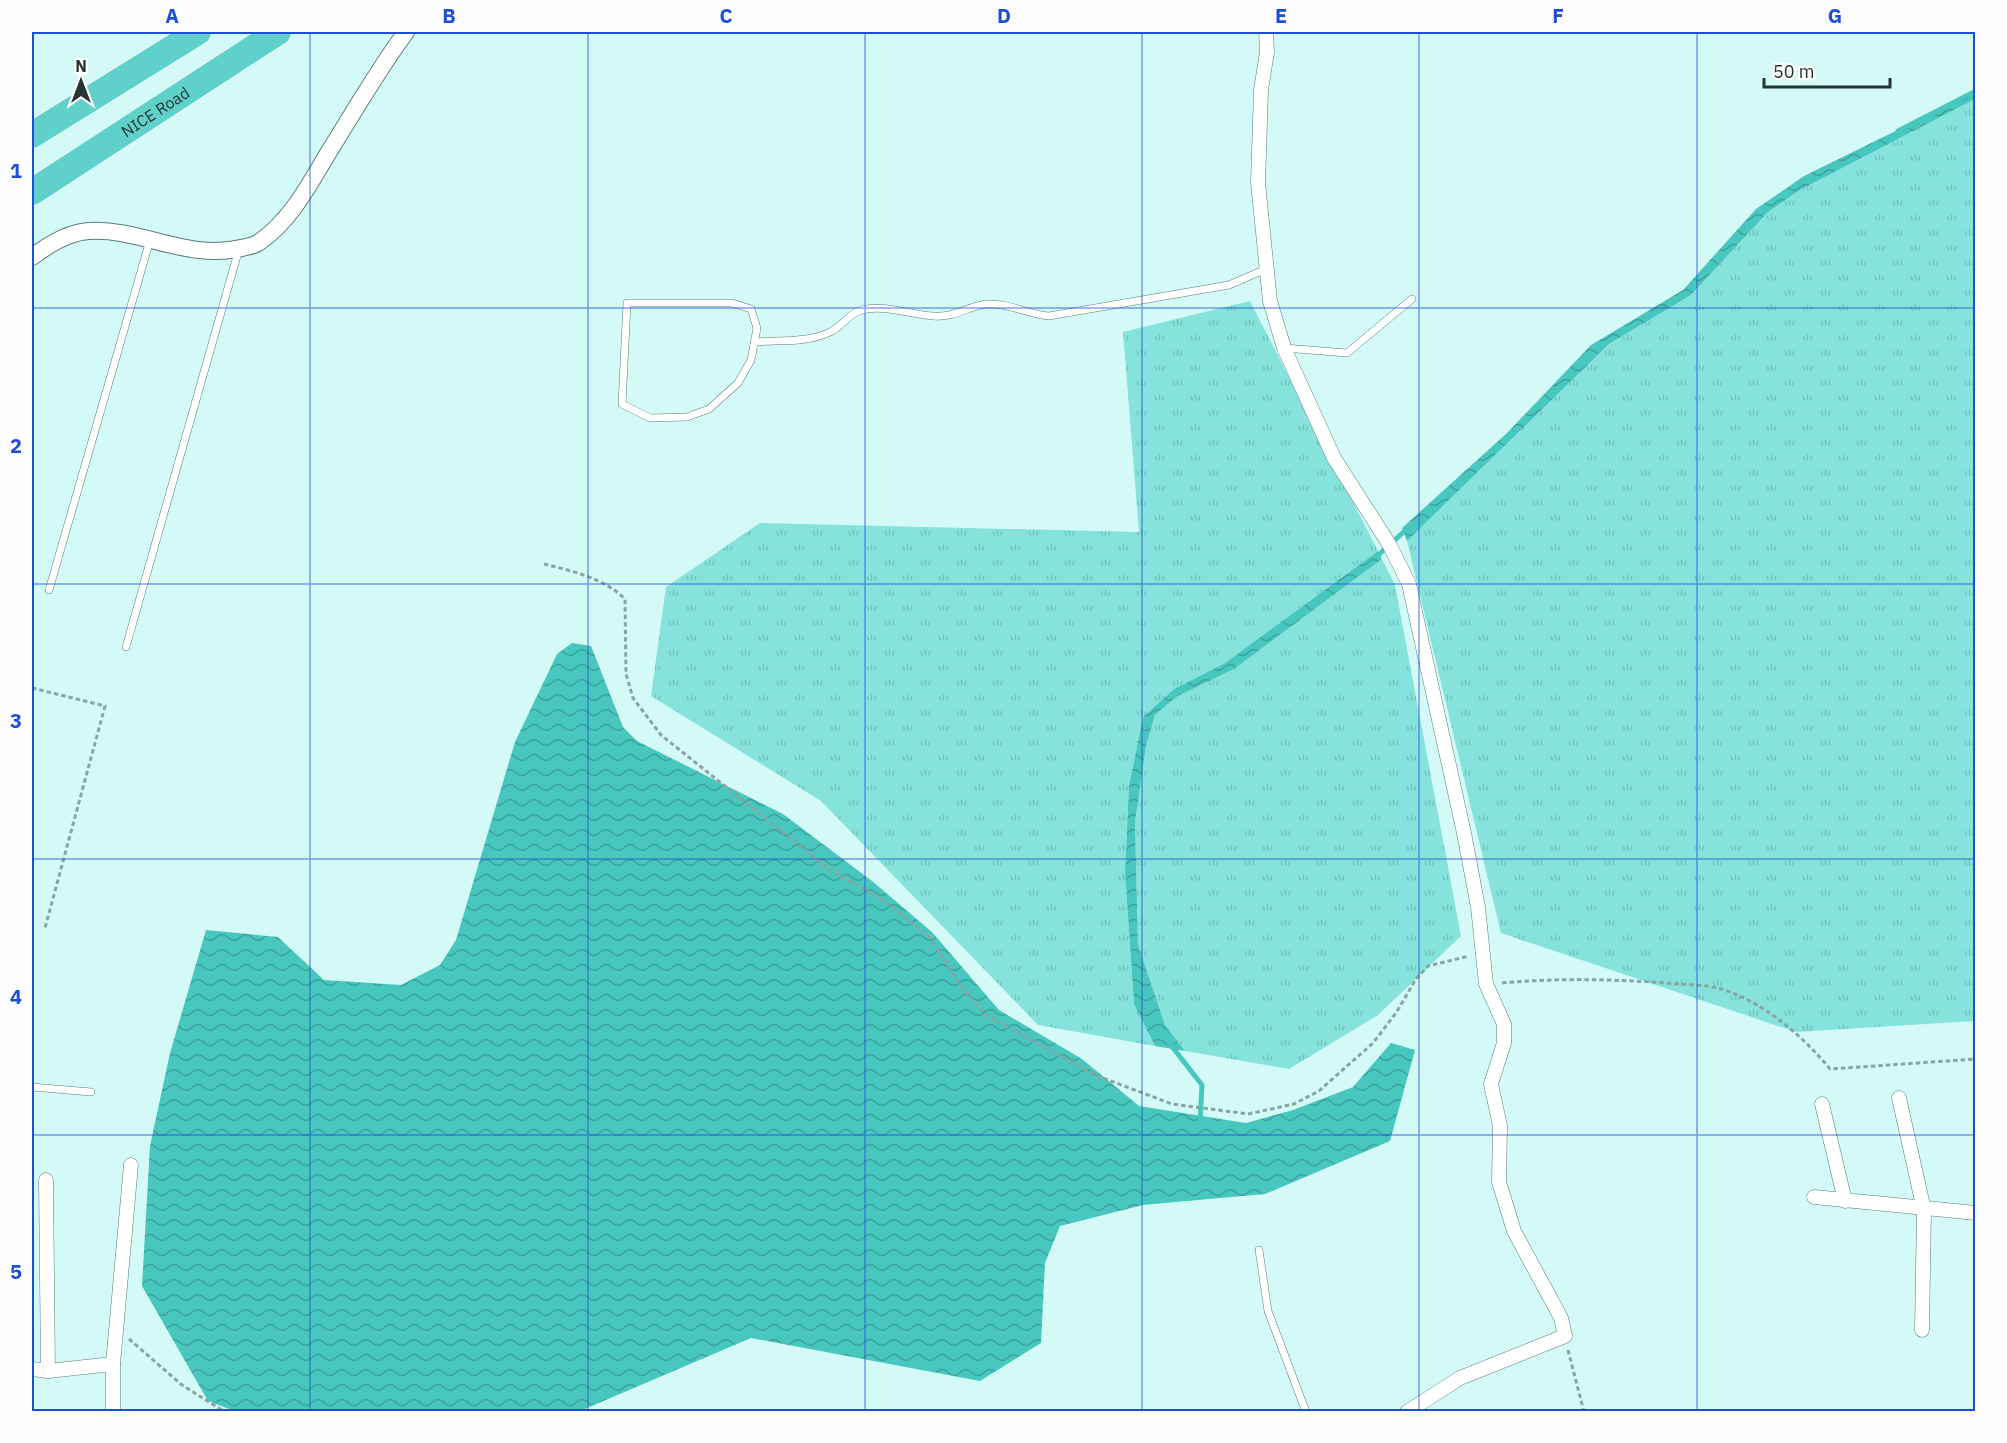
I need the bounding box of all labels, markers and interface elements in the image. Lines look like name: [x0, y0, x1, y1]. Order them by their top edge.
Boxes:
text: A: [165, 2, 179, 29]
text: B: [442, 2, 456, 29]
text: C: [719, 2, 733, 29]
text: D: [997, 2, 1011, 29]
text: E: [1275, 2, 1287, 29]
text: F: [1552, 2, 1564, 29]
text: G: [1828, 2, 1842, 29]
north arrow: [51, 51, 111, 111]
scale bar: [1764, 51, 1890, 89]
text: N: [75, 56, 87, 76]
text: 50 m: [1773, 60, 1815, 83]
street label: NICE Road: [117, 82, 193, 141]
text: 1: [10, 157, 22, 184]
text: 2: [10, 432, 22, 459]
text: 3: [10, 707, 22, 734]
text: 4: [10, 983, 22, 1010]
text: 5: [10, 1258, 22, 1285]

